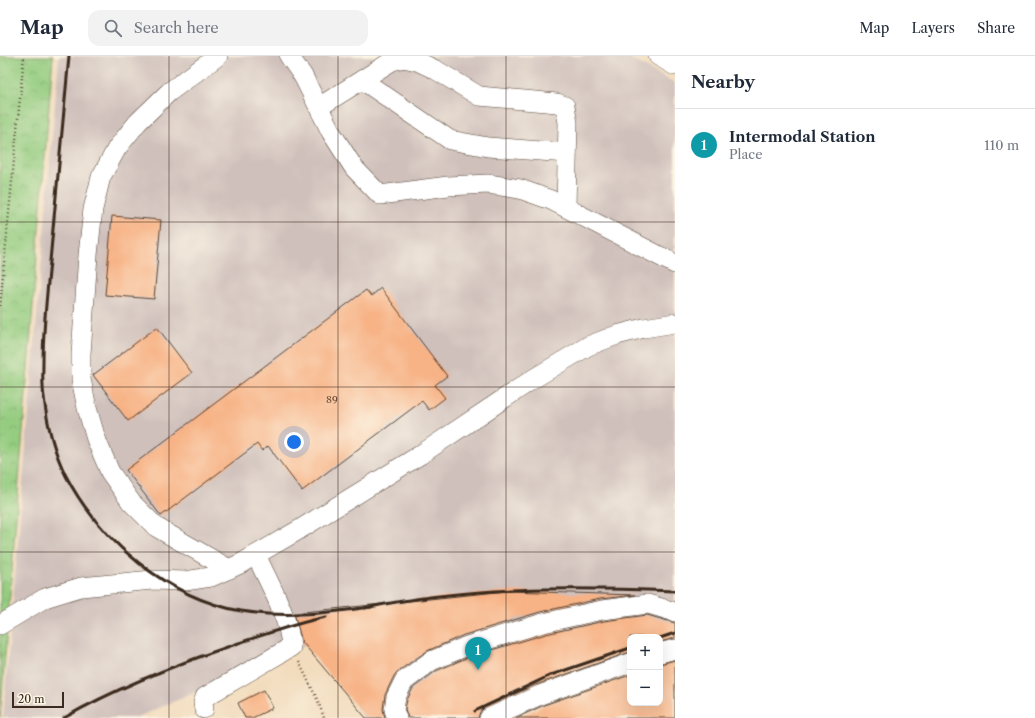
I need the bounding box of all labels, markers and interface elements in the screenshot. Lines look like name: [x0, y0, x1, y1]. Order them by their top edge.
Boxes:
search box: [88, 10, 368, 46]
text: Map: [20, 16, 64, 39]
icon: search: [102, 17, 124, 39]
text: Search here: [134, 18, 219, 37]
text: Map: [859, 19, 889, 37]
text: Layers: [911, 19, 955, 37]
text: Share: [977, 19, 1015, 37]
text: Nearby: [691, 72, 755, 92]
text: Intermodal Station: [729, 127, 876, 146]
text: 1: [701, 137, 707, 153]
text: 110 m: [984, 137, 1019, 153]
text: Place: [729, 146, 762, 162]
house number: 89: [326, 393, 338, 406]
your location: [284, 432, 304, 452]
map controls: [627, 634, 663, 706]
button: +: [627, 634, 663, 670]
pin: 1: [465, 637, 491, 670]
button: −: [627, 670, 663, 706]
scale bar: [12, 690, 64, 709]
text: 20 m: [18, 692, 44, 706]

